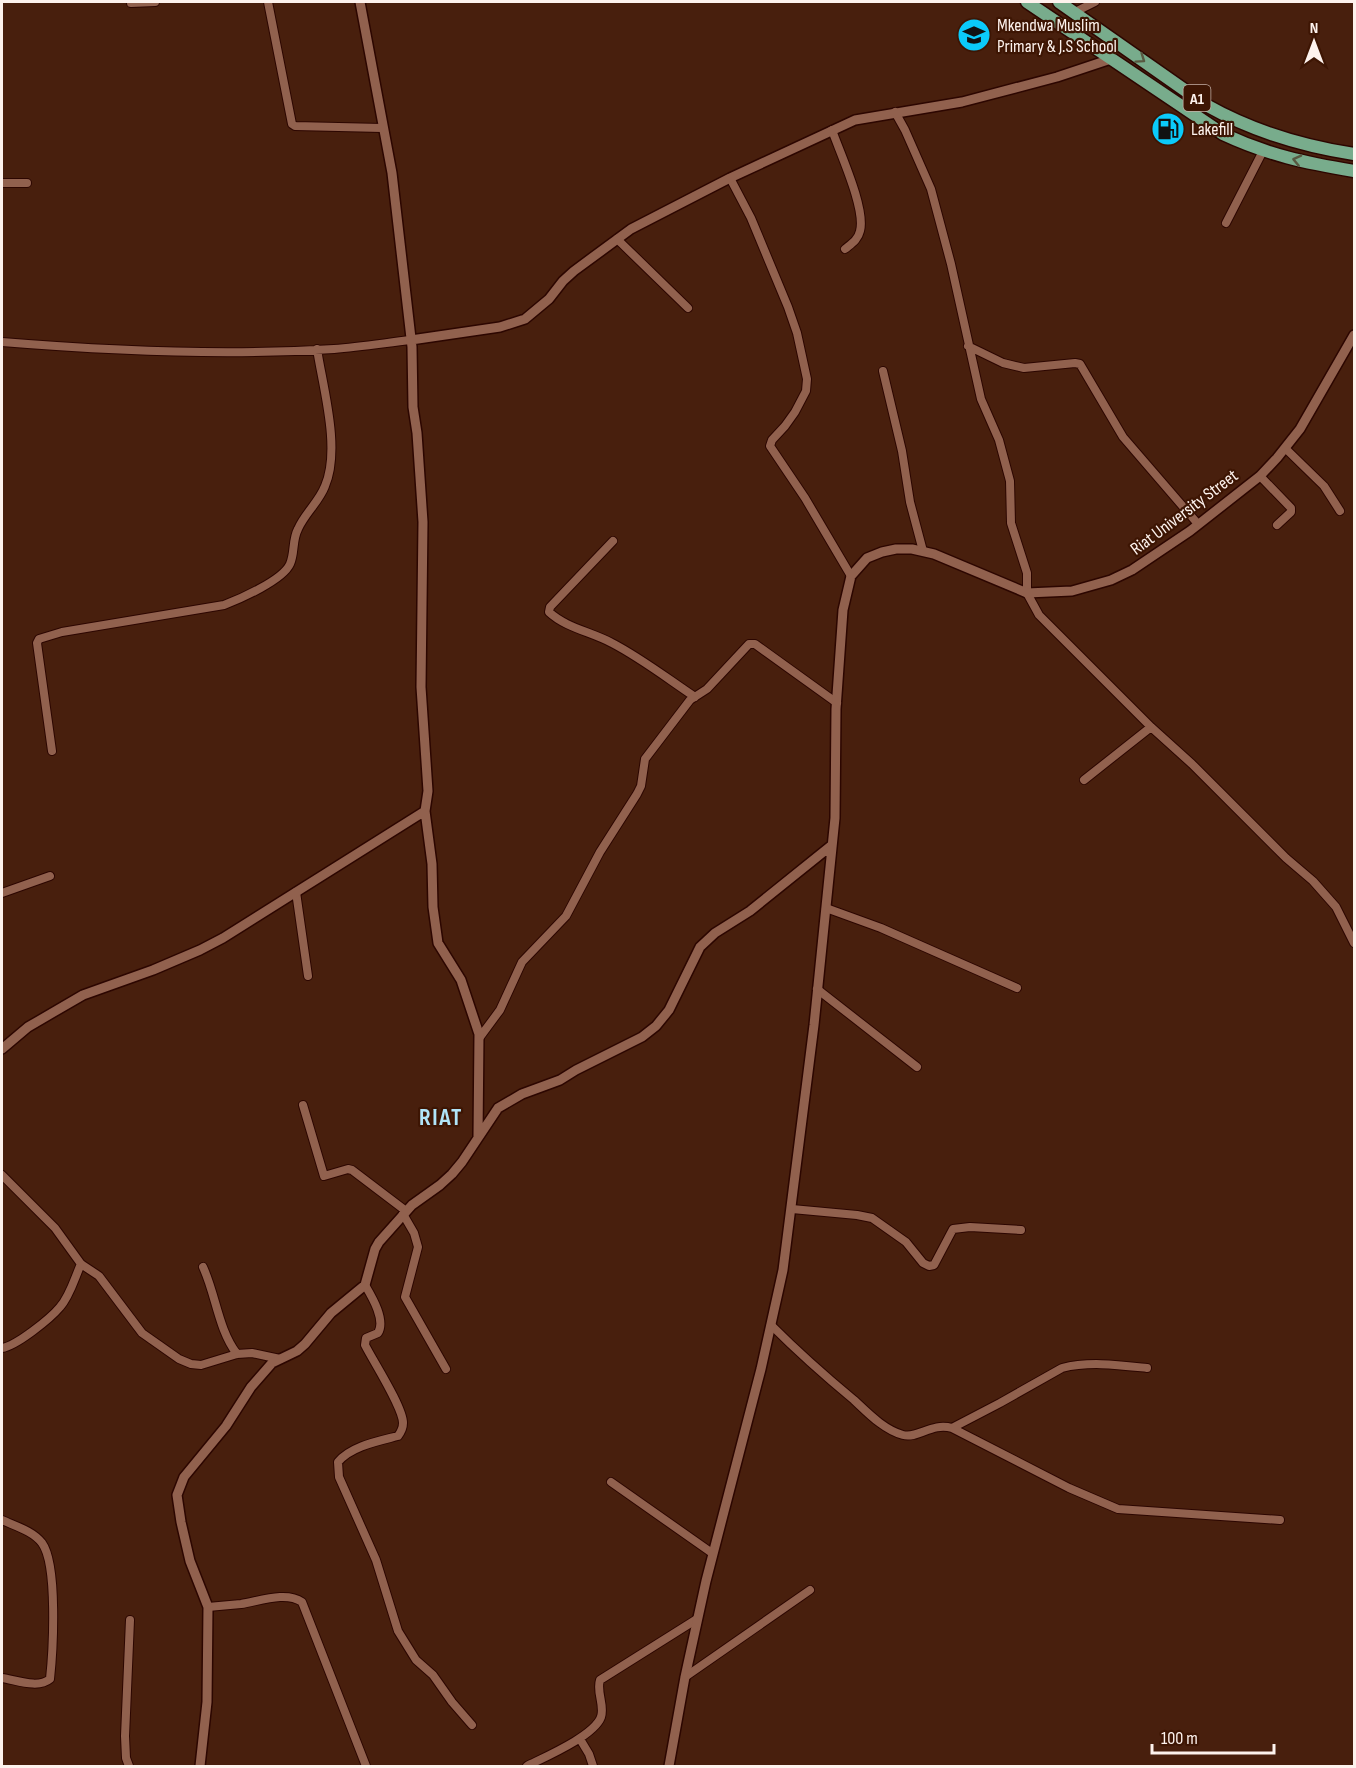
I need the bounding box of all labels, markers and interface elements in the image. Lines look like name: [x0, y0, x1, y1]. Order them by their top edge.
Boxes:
north arrow: [1284, 12, 1344, 72]
place label: Mkendwa Muslim Primary & J.S School: [997, 15, 1117, 57]
school or university icon: Mkendwa Muslim Primary & J.S School: [956, 17, 992, 53]
text: N: [1310, 19, 1318, 38]
one-way arrow: [1135, 52, 1146, 63]
road number: A1: [1184, 85, 1210, 111]
fuel station icon: Lakefill: [1150, 111, 1186, 147]
place label: Lakefill: [1191, 119, 1233, 140]
one-way arrow: [1292, 155, 1302, 168]
street label: Riat University Street: [1126, 465, 1243, 560]
district label: RIAT: [419, 1103, 463, 1132]
scale bar: [1152, 1717, 1274, 1755]
text: 100 m: [1161, 1728, 1198, 1749]

